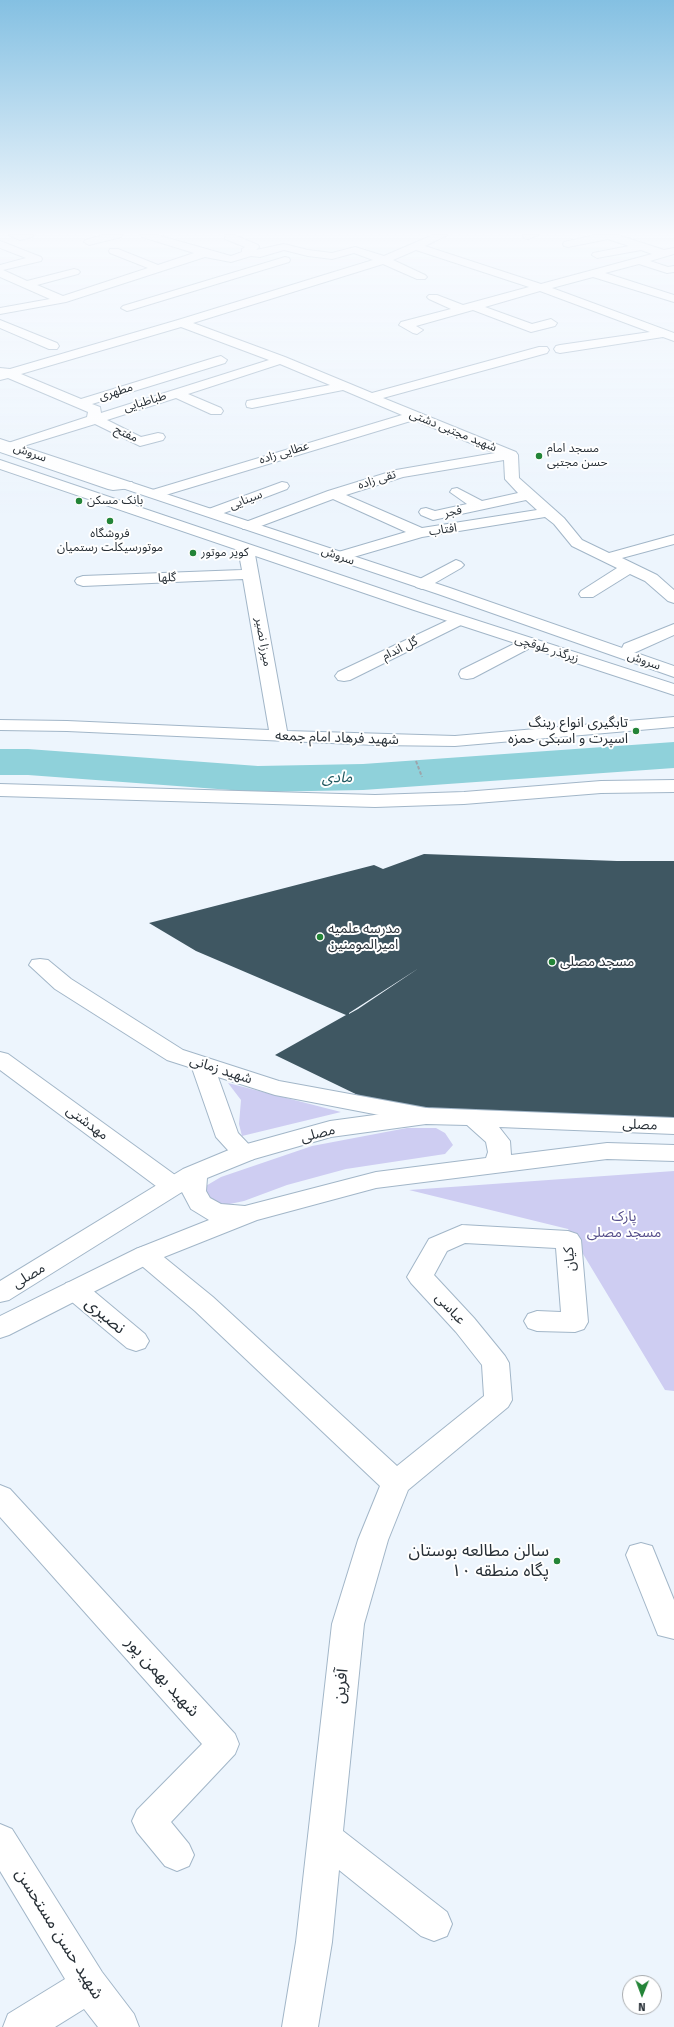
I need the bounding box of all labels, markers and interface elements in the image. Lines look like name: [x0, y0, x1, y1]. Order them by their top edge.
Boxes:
street label: مطهری: [97, 380, 135, 404]
street label: طباطبایی: [122, 389, 168, 415]
street label: شهید مجتبی دشتی: [407, 407, 499, 455]
street label: مفتح: [112, 422, 140, 446]
street label: عطایی زاده: [257, 439, 311, 467]
street label: سروش: [12, 441, 48, 465]
place label: مسجد امام حسن مجتبی: [547, 442, 608, 470]
marker: مسجد امام حسن مجتبی: [534, 451, 544, 461]
street label: تقی زاده: [356, 467, 398, 493]
street label: سینایی: [228, 487, 264, 513]
place label: بانک مسکن: [87, 494, 143, 508]
marker: بانک مسکن: [74, 496, 84, 506]
street label: فجر: [443, 503, 463, 521]
marker: فروشگاه موتورسیکلت رستمیان: [105, 516, 115, 526]
street label: افتاب: [428, 521, 458, 539]
place label: فروشگاه موتورسیکلت رستمیان: [57, 527, 163, 555]
street label: سروش: [320, 544, 356, 568]
place label: کویر موتور: [201, 546, 249, 560]
marker: کویر موتور: [188, 548, 198, 558]
street label: گلها: [158, 570, 176, 586]
street label: میرزا نصیر: [252, 616, 274, 668]
street label: زیرگذر طوقچی: [513, 632, 581, 666]
street label: گل اندام: [380, 634, 420, 664]
street label: سروش: [626, 649, 662, 673]
place label: تابگیری انواع رینگ اسپرت و اسبکی حمزه: [508, 715, 628, 748]
marker: تابگیری انواع رینگ اسپرت و اسبکی حمزه: [631, 726, 641, 736]
street label: شهید فرهاد امام جمعه: [275, 727, 399, 749]
water label: مادی: [321, 769, 353, 787]
place label: مدرسه علمیه امیرالمومنین: [328, 921, 400, 954]
marker: مدرسه علمیه امیرالمومنین: [315, 932, 325, 942]
place label: مسجد مصلی: [560, 954, 634, 970]
marker: مسجد مصلی: [547, 957, 557, 967]
street label: شهید زمانی: [188, 1052, 254, 1088]
street label: مهدشتی: [62, 1102, 112, 1144]
street label: مصلی: [622, 1116, 658, 1134]
street label: مصلی: [299, 1122, 337, 1146]
park label: پارک مسجد مصلی: [587, 1209, 661, 1242]
street label: کیان: [561, 1246, 579, 1272]
street label: مصلی: [10, 1260, 48, 1292]
street label: عباسی: [431, 1290, 469, 1328]
street label: نصیری: [81, 1293, 129, 1339]
place label: سالن مطالعه بوستان پگاه منطقه ۱۰: [409, 1541, 549, 1581]
marker: سالن مطالعه بوستان پگاه منطقه ۱۰: [552, 1556, 562, 1566]
street label: شهید بهمن پور: [121, 1633, 203, 1721]
street label: آفرین: [329, 1667, 353, 1705]
street label: شهید حسن مستحسن: [10, 1865, 108, 2003]
north arrow: [622, 1975, 662, 2015]
text: N: [638, 2000, 646, 2013]

